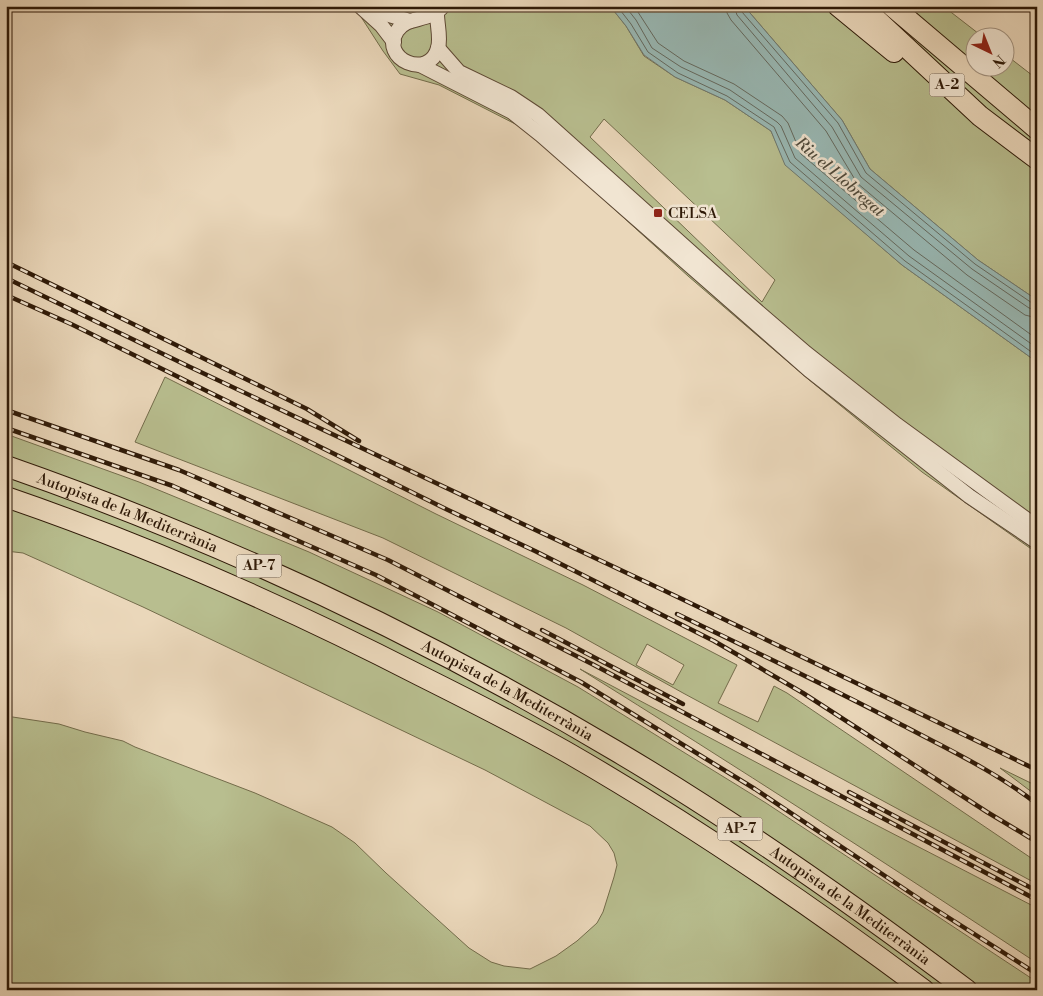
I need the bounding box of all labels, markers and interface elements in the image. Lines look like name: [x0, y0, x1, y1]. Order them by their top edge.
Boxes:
north arrow: [966, 28, 1016, 78]
text: N: [988, 50, 1008, 71]
road number: A-2: [930, 74, 964, 96]
water label: Riu el Llobregat: [790, 132, 889, 222]
place label: CELSA: [668, 204, 718, 223]
marker: CELSA: [652, 207, 664, 219]
street label: Autopista de la Mediterrània: [34, 468, 221, 557]
road number: AP-7: [236, 554, 282, 578]
street label: Autopista de la Mediterrània: [418, 635, 597, 745]
road number: AP-7: [718, 818, 762, 841]
street label: Autopista de la Mediterrània: [765, 841, 935, 969]

